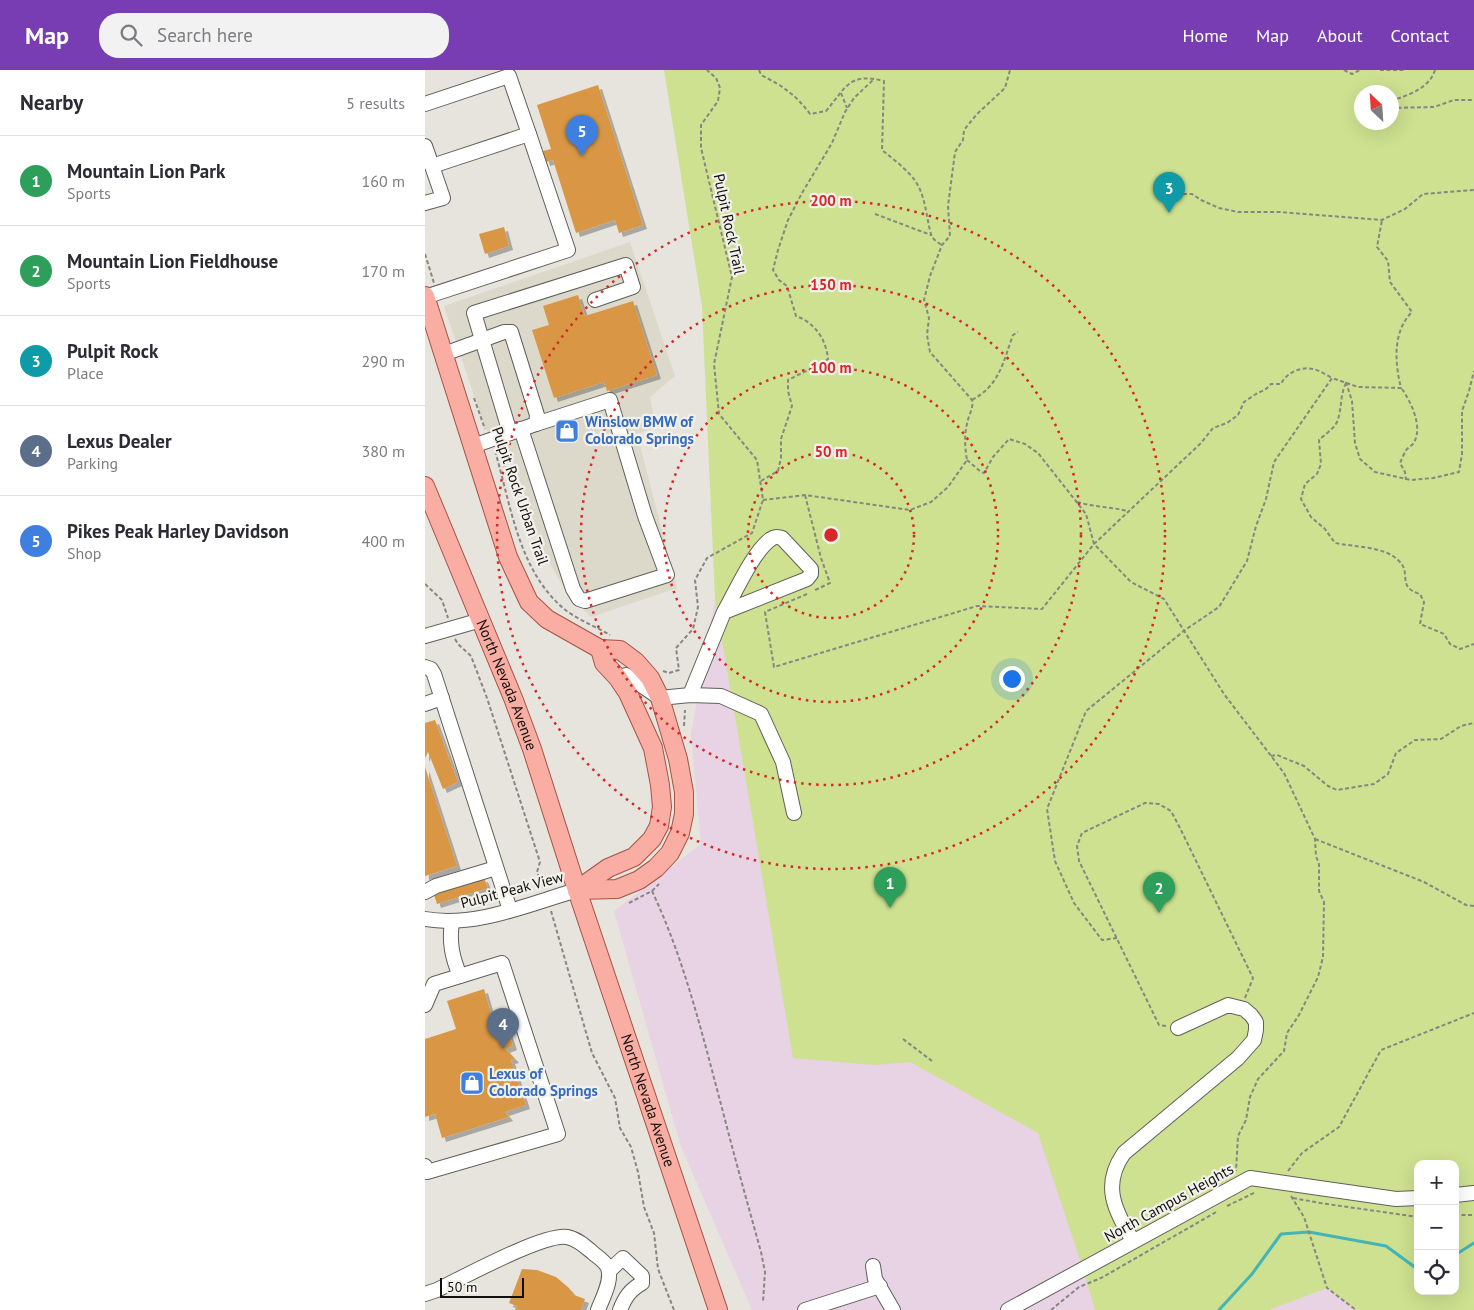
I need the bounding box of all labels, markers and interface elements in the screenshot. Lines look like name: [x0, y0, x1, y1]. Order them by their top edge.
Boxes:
search box: [99, 13, 449, 58]
text: Map: [25, 20, 69, 51]
icon: search: [117, 21, 145, 49]
text: Search here: [157, 23, 253, 47]
text: Home: [1182, 24, 1228, 47]
text: Map: [1256, 24, 1289, 47]
text: About: [1317, 24, 1363, 47]
text: Contact: [1391, 24, 1449, 47]
north arrow: [1354, 85, 1399, 130]
text: Nearby: [20, 89, 83, 116]
text: 5 results: [346, 93, 405, 113]
pin: 5: [566, 115, 598, 156]
text: Mountain Lion Park: [67, 159, 225, 183]
text: 1: [31, 171, 41, 191]
text: 160 m: [362, 171, 405, 191]
street label: Pulpit Rock Trail: [710, 172, 750, 277]
pin: 3: [1153, 172, 1185, 213]
text: Sports: [67, 183, 111, 203]
text: 200 m: [810, 191, 852, 210]
text: Mountain Lion Fieldhouse: [67, 249, 278, 273]
text: 2: [31, 261, 41, 281]
text: 170 m: [362, 261, 405, 281]
text: Sports: [67, 273, 111, 293]
text: 150 m: [810, 275, 852, 294]
text: Pulpit Rock: [67, 339, 158, 363]
text: 3: [31, 351, 41, 371]
text: 290 m: [362, 351, 405, 371]
text: 100 m: [810, 358, 852, 377]
text: Place: [67, 363, 104, 383]
place label: Winslow BMW of Colorado Springs: [585, 412, 694, 448]
shop icon: Winslow BMW of Colorado Springs: [554, 418, 580, 444]
street label: Pulpit Rock Urban Trail: [488, 424, 553, 568]
text: Lexus Dealer: [67, 429, 172, 453]
text: 4: [31, 441, 41, 461]
text: 380 m: [362, 441, 405, 461]
text: 50 m: [815, 442, 847, 461]
text: Parking: [67, 453, 118, 473]
text: Pikes Peak Harley Davidson: [67, 519, 289, 543]
centre of rings: [822, 526, 840, 544]
text: 5: [31, 531, 41, 551]
text: 400 m: [362, 531, 405, 551]
text: Shop: [67, 543, 101, 563]
street label: North Nevada Avenue: [472, 616, 542, 753]
your location: [999, 666, 1025, 692]
street label: Pulpit Peak View: [458, 867, 565, 912]
pin: 1: [874, 867, 906, 908]
pin: 2: [1143, 872, 1175, 913]
pin: 4: [487, 1008, 519, 1049]
street label: North Nevada Avenue: [617, 1031, 679, 1169]
place label: Lexus of Colorado Springs: [489, 1064, 598, 1100]
shop icon: Lexus of Colorado Springs: [459, 1070, 485, 1096]
street label: North Campus Heights: [1101, 1159, 1237, 1246]
map controls: [1414, 1160, 1459, 1295]
button: +: [1414, 1160, 1459, 1205]
button: −: [1414, 1205, 1459, 1250]
button: locate: [1414, 1250, 1459, 1295]
scale bar: [440, 1275, 524, 1298]
text: 50 m: [447, 1278, 477, 1296]

